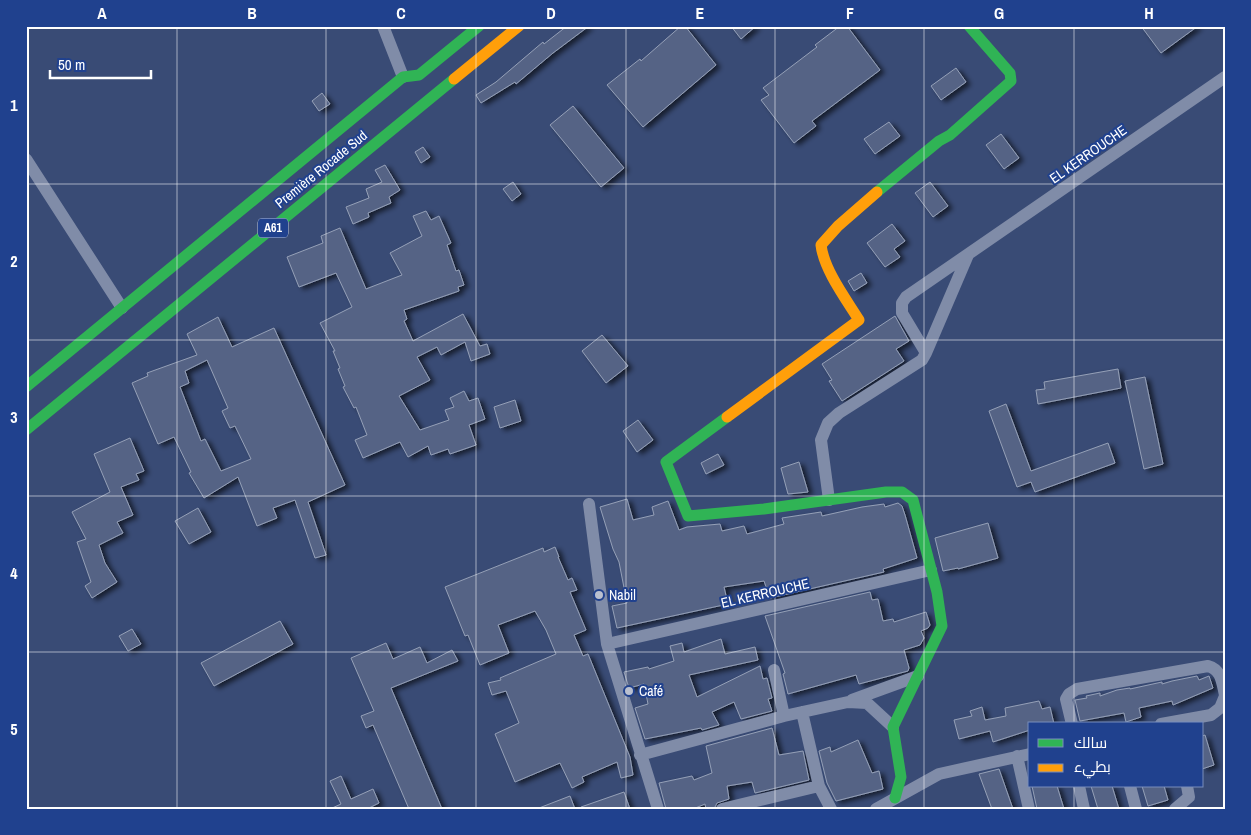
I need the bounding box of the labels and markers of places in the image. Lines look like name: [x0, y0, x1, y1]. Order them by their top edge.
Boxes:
place label: Nabil: [609, 586, 636, 604]
marker: Nabil: [593, 589, 605, 601]
place label: Café: [639, 682, 663, 700]
marker: Café: [623, 685, 635, 697]

